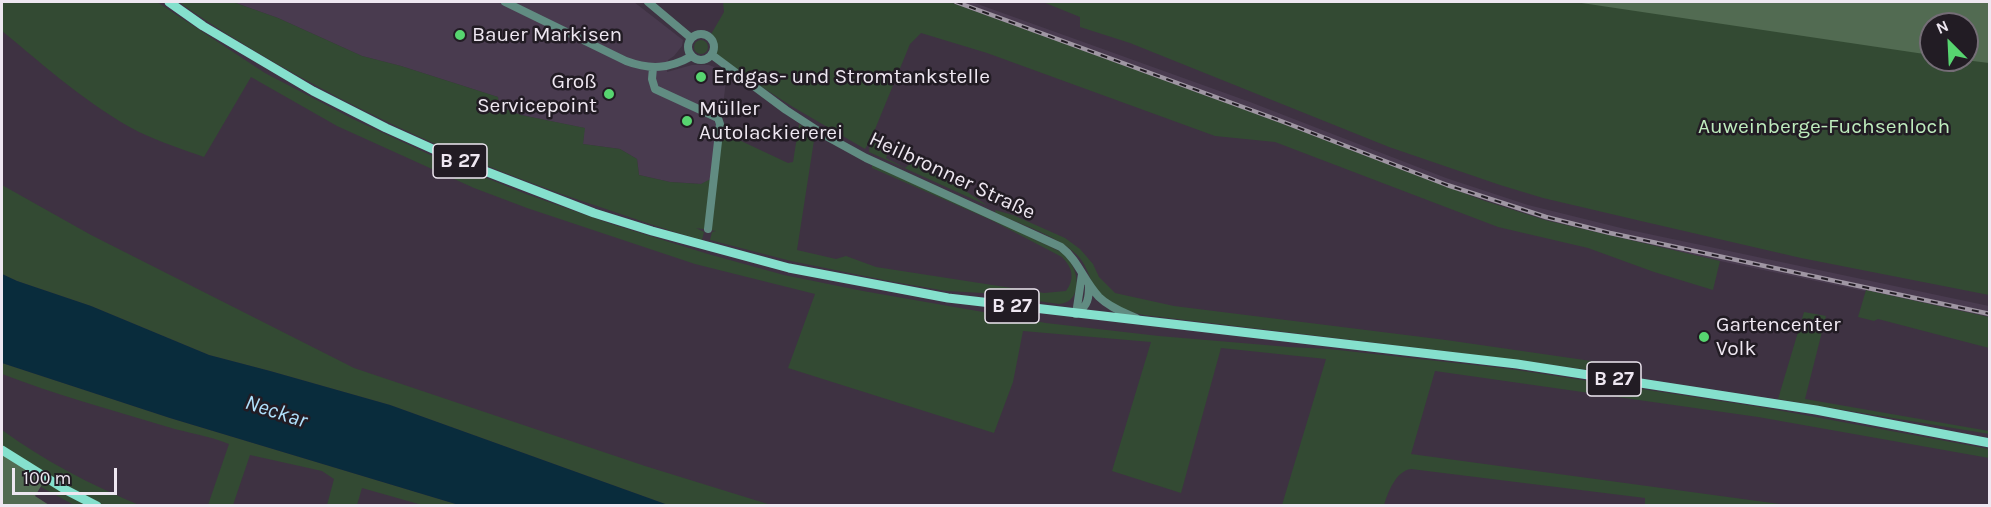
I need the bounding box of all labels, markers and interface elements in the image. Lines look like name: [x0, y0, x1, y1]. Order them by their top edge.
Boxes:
north arrow: [1919, 12, 1979, 72]
text: N: [1933, 16, 1951, 38]
place label: Bauer Markisen: [472, 22, 622, 48]
marker: Bauer Markisen: [453, 28, 467, 42]
place label: Erdgas- und Stromtankstelle: [713, 64, 990, 90]
place label: Groß Servicepoint: [477, 69, 597, 119]
marker: Erdgas- und Stromtankstelle: [694, 70, 708, 84]
marker: Groß Servicepoint: [602, 87, 616, 101]
place label: Müller Autolackiererei: [699, 96, 843, 146]
marker: Müller Autolackiererei: [680, 114, 694, 128]
park label: Auweinberge-Fuchsenloch: [1698, 114, 1950, 140]
street label: Heilbronner Straße: [865, 126, 1039, 226]
road number: B 27: [433, 144, 487, 178]
road number: B 27: [985, 289, 1039, 323]
place label: Gartencenter Volk: [1716, 312, 1841, 362]
marker: Gartencenter Volk: [1697, 330, 1711, 344]
road number: B 27: [1587, 362, 1641, 396]
water label: Neckar: [242, 390, 310, 434]
scale bar: [15, 456, 120, 494]
text: 100 m: [23, 467, 71, 489]

